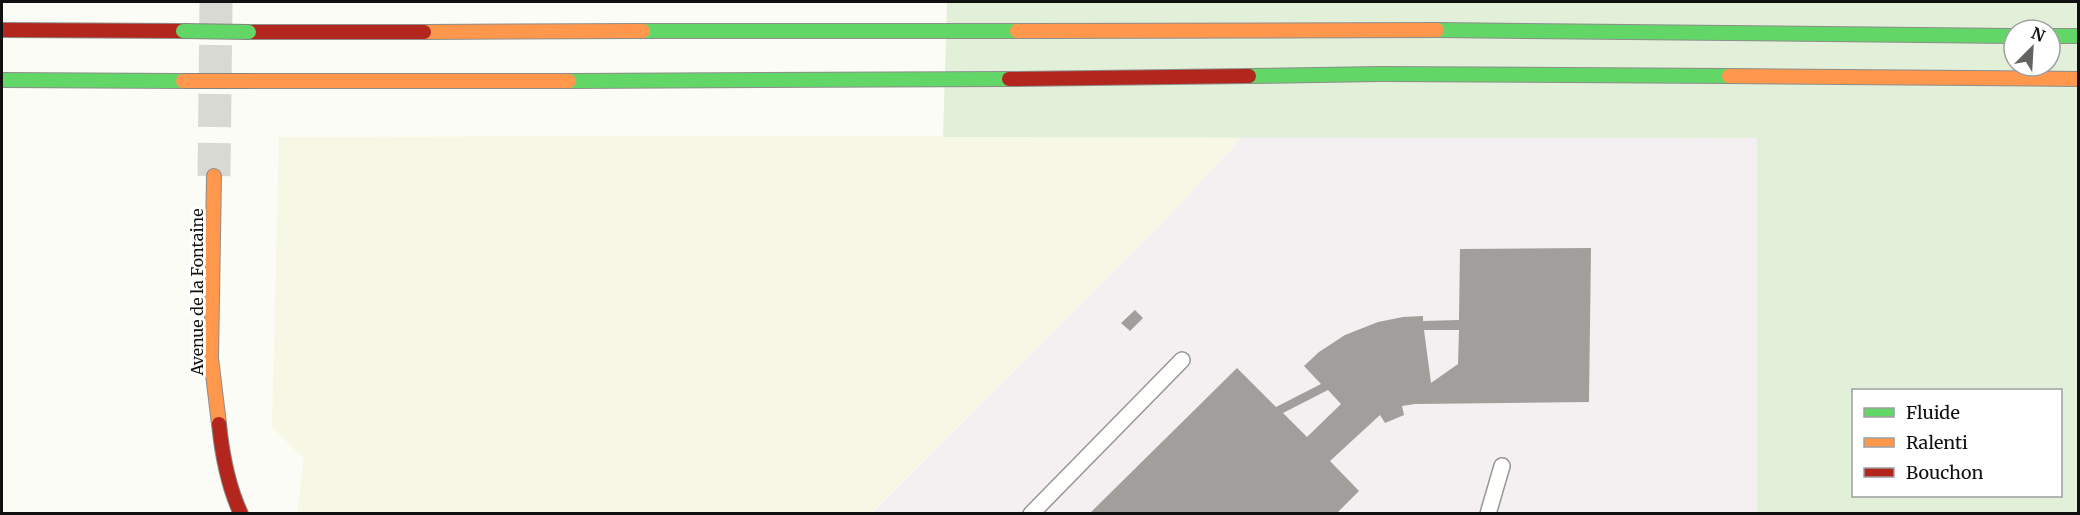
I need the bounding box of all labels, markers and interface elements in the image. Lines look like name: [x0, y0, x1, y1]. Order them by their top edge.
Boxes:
north arrow: [2002, 18, 2062, 78]
text: N: [2028, 23, 2048, 46]
street label: Avenue de la Fontaine: [187, 208, 207, 377]
legend: [1852, 389, 2062, 497]
text: Fluide: [1906, 401, 1960, 424]
text: Ralenti: [1906, 431, 1968, 454]
text: Bouchon: [1906, 461, 1983, 484]

